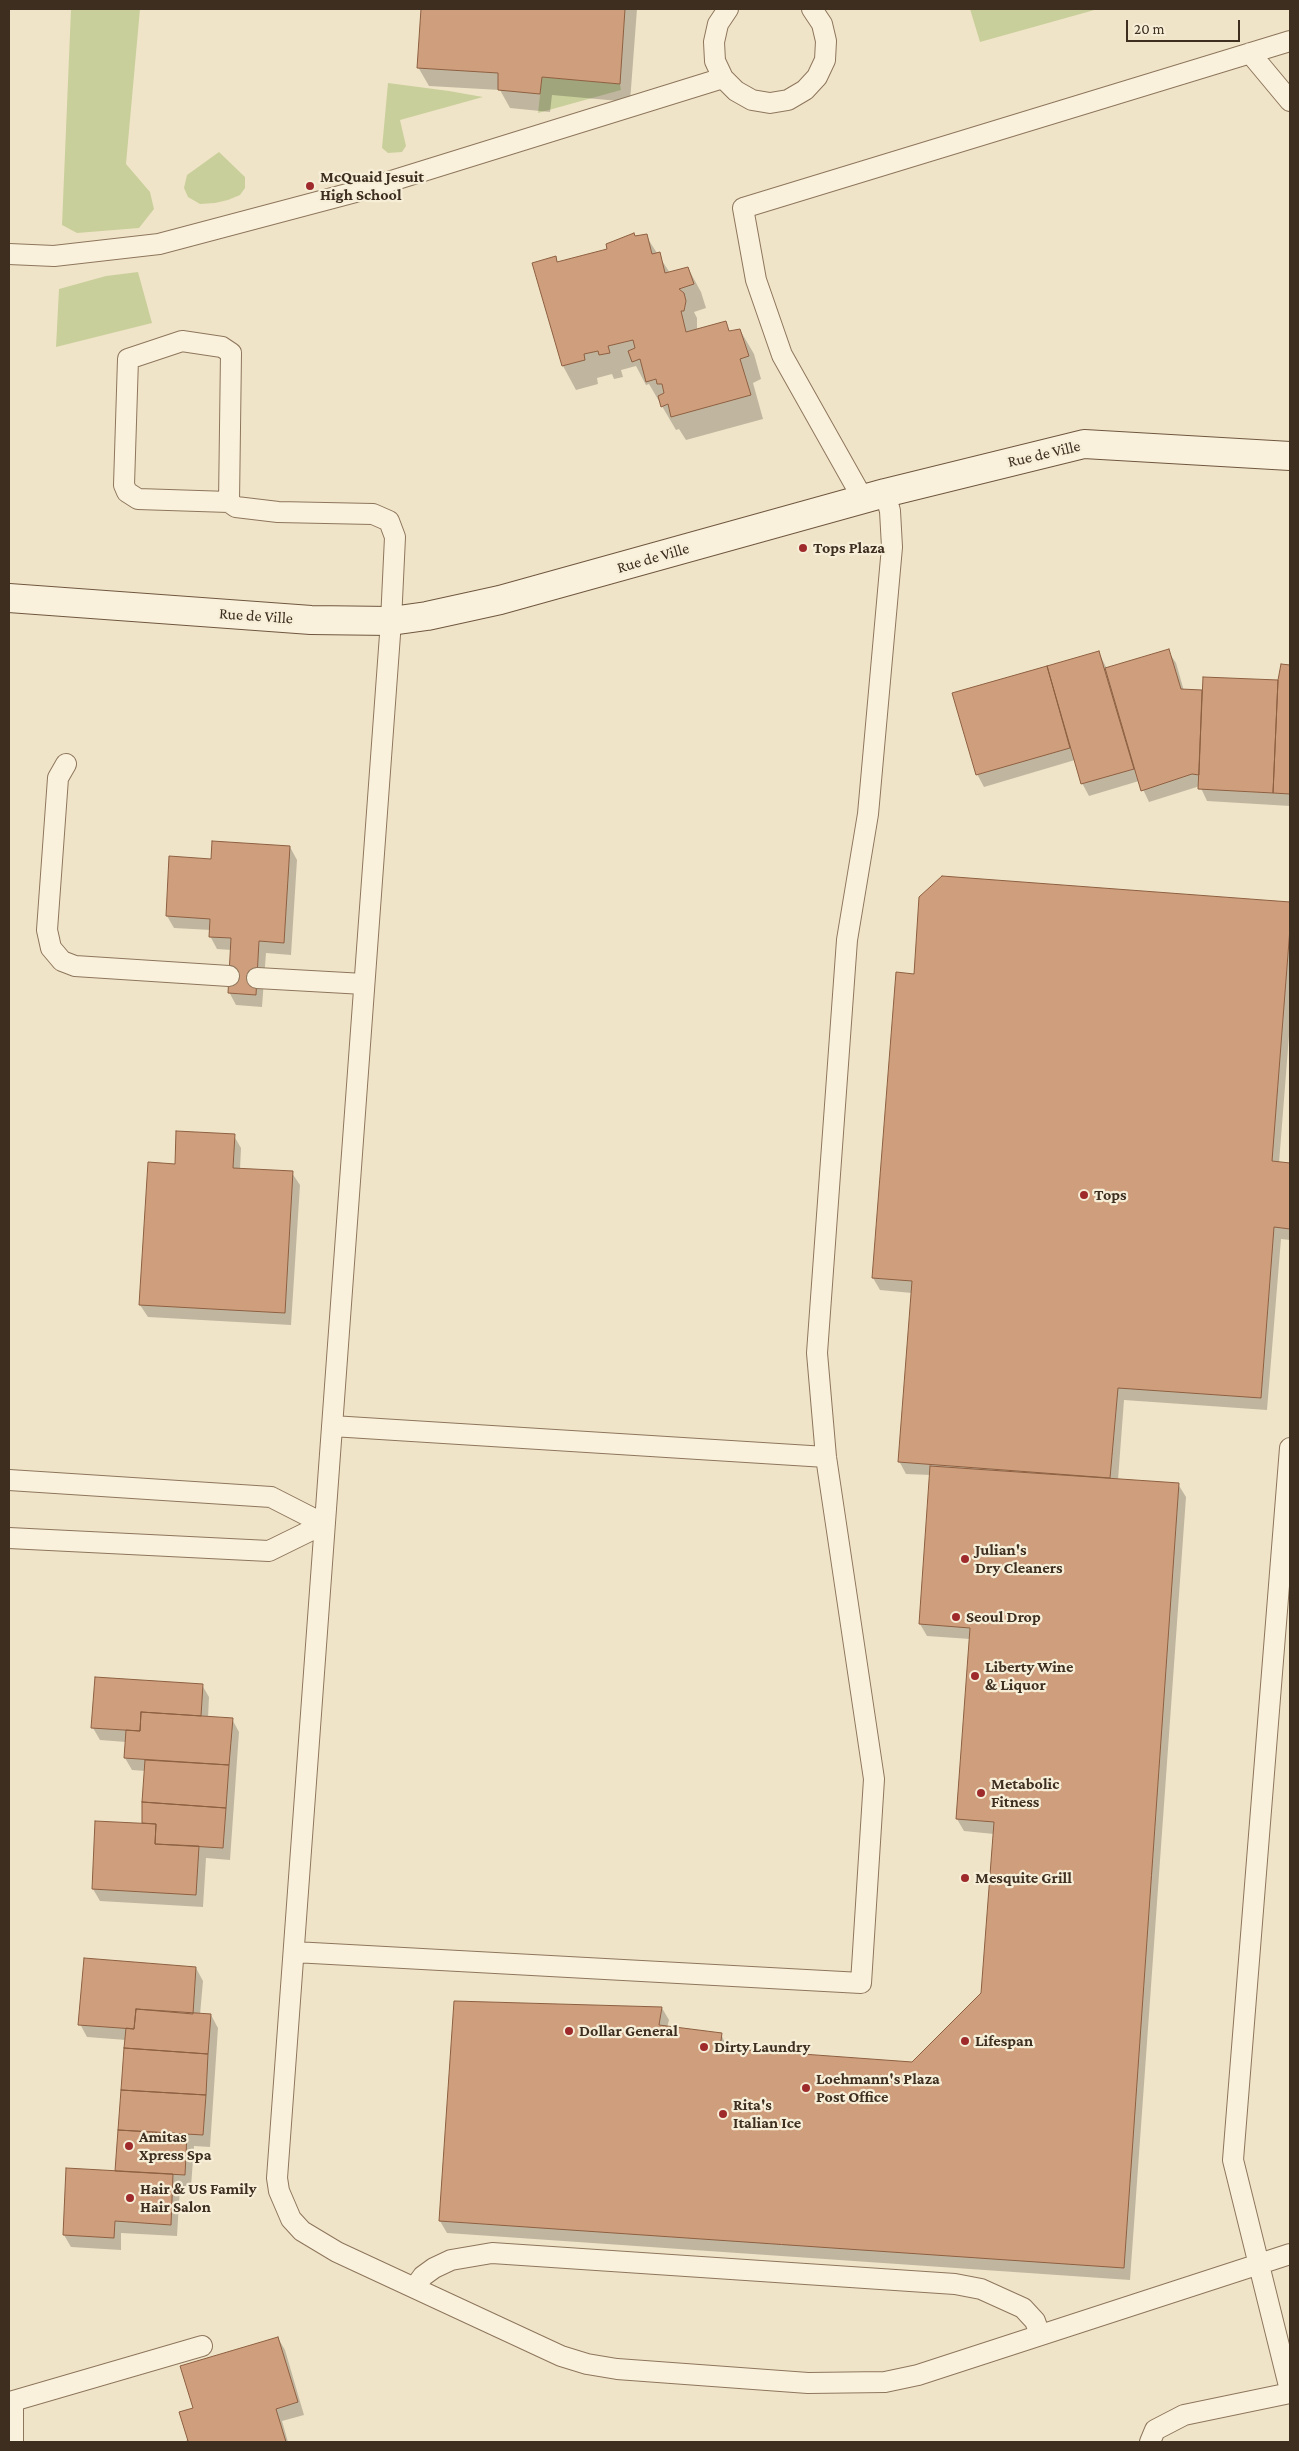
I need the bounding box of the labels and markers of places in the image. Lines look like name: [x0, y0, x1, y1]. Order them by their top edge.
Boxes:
place label: McQuaid Jesuit High School: [320, 167, 424, 205]
marker: McQuaid Jesuit High School: [304, 180, 316, 192]
place label: Tops Plaza: [813, 538, 885, 558]
marker: Tops Plaza: [797, 542, 809, 554]
place label: Tops: [1094, 1185, 1127, 1205]
marker: Tops: [1078, 1189, 1090, 1201]
place label: Julian's Dry Cleaners: [975, 1540, 1062, 1578]
marker: Julian's Dry Cleaners: [959, 1553, 971, 1565]
place label: Seoul Drop: [966, 1607, 1041, 1627]
marker: Seoul Drop: [950, 1611, 962, 1623]
place label: Liberty Wine & Liquor: [985, 1657, 1073, 1695]
marker: Liberty Wine & Liquor: [969, 1670, 981, 1682]
place label: Metabolic Fitness: [991, 1774, 1059, 1812]
marker: Metabolic Fitness: [975, 1787, 987, 1799]
place label: Mesquite Grill: [975, 1868, 1072, 1888]
marker: Mesquite Grill: [959, 1872, 971, 1884]
place label: Dollar General: [579, 2021, 678, 2041]
marker: Dollar General: [563, 2025, 575, 2037]
place label: Lifespan: [975, 2031, 1033, 2051]
marker: Lifespan: [959, 2035, 971, 2047]
place label: Dirty Laundry: [714, 2037, 810, 2057]
marker: Dirty Laundry: [698, 2041, 710, 2053]
place label: Loehmann's Plaza Post Office: [816, 2069, 940, 2107]
marker: Loehmann's Plaza Post Office: [800, 2082, 812, 2094]
place label: Rita's Italian Ice: [733, 2095, 801, 2133]
marker: Rita's Italian Ice: [717, 2108, 729, 2120]
place label: Amitas Xpress Spa: [139, 2127, 211, 2165]
marker: Amitas Xpress Spa: [123, 2140, 135, 2152]
place label: Hair & US Family Hair Salon: [140, 2179, 256, 2217]
marker: Hair & US Family Hair Salon: [124, 2192, 136, 2204]

